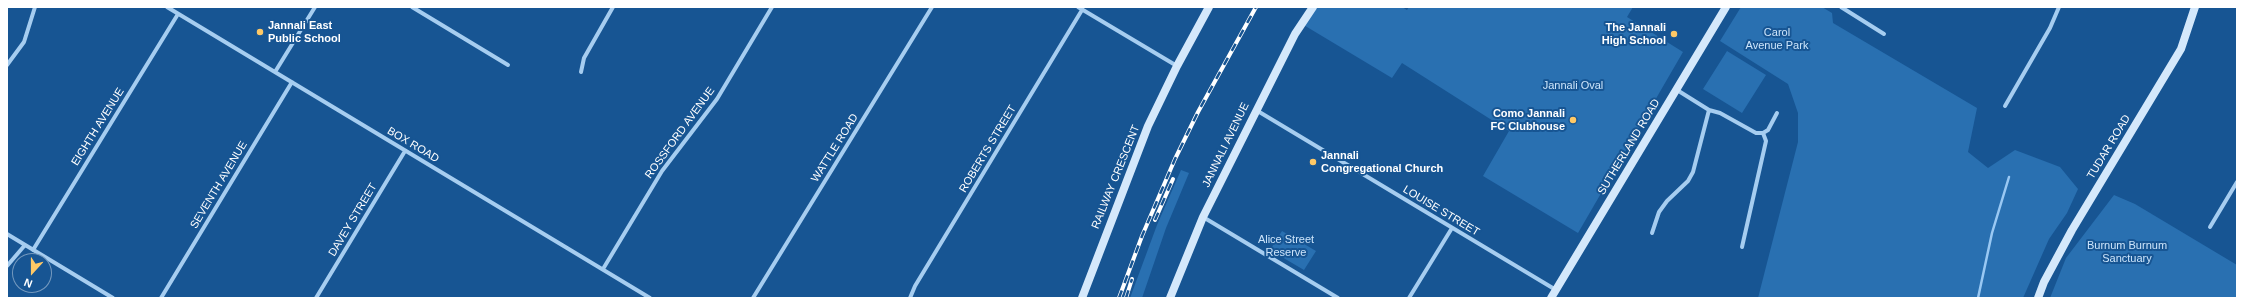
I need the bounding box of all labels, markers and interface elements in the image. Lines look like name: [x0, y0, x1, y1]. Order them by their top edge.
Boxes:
place label: Jannali East Public School: [268, 19, 341, 45]
place label: The Jannali High School: [1602, 21, 1666, 47]
park label: Carol Avenue Park: [1746, 26, 1808, 52]
marker: Jannali East Public School: [255, 27, 265, 37]
marker: The Jannali High School: [1669, 29, 1679, 39]
park label: Jannali Oval: [1543, 79, 1603, 93]
street label: ROSSFORD AVENUE: [642, 85, 718, 181]
street label: EIGHTH AVENUE: [69, 86, 127, 168]
street label: SUTHERLAND ROAD: [1595, 97, 1663, 197]
street label: JANNALI AVENUE: [1200, 100, 1252, 190]
street label: ROBERTS STREET: [957, 103, 1019, 195]
place label: Como Jannali FC Clubhouse: [1490, 107, 1565, 133]
street label: WATTLE ROAD: [809, 111, 861, 185]
street label: TUDAR ROAD: [2085, 112, 2133, 182]
marker: Como Jannali FC Clubhouse: [1568, 115, 1578, 125]
street label: RAILWAY CRESCENT: [1089, 123, 1143, 231]
street label: BOX ROAD: [385, 124, 441, 166]
street label: SEVENTH AVENUE: [188, 139, 250, 231]
place label: Jannali Congregational Church: [1321, 149, 1443, 175]
marker: Jannali Congregational Church: [1308, 157, 1318, 167]
street label: DAVEY STREET: [326, 181, 380, 259]
street label: LOUISE STREET: [1400, 183, 1482, 239]
park label: Alice Street Reserve: [1258, 233, 1314, 259]
park label: Burnum Burnum Sanctuary: [2087, 239, 2167, 265]
north arrow: [12, 253, 52, 293]
text: N: [22, 276, 34, 290]

